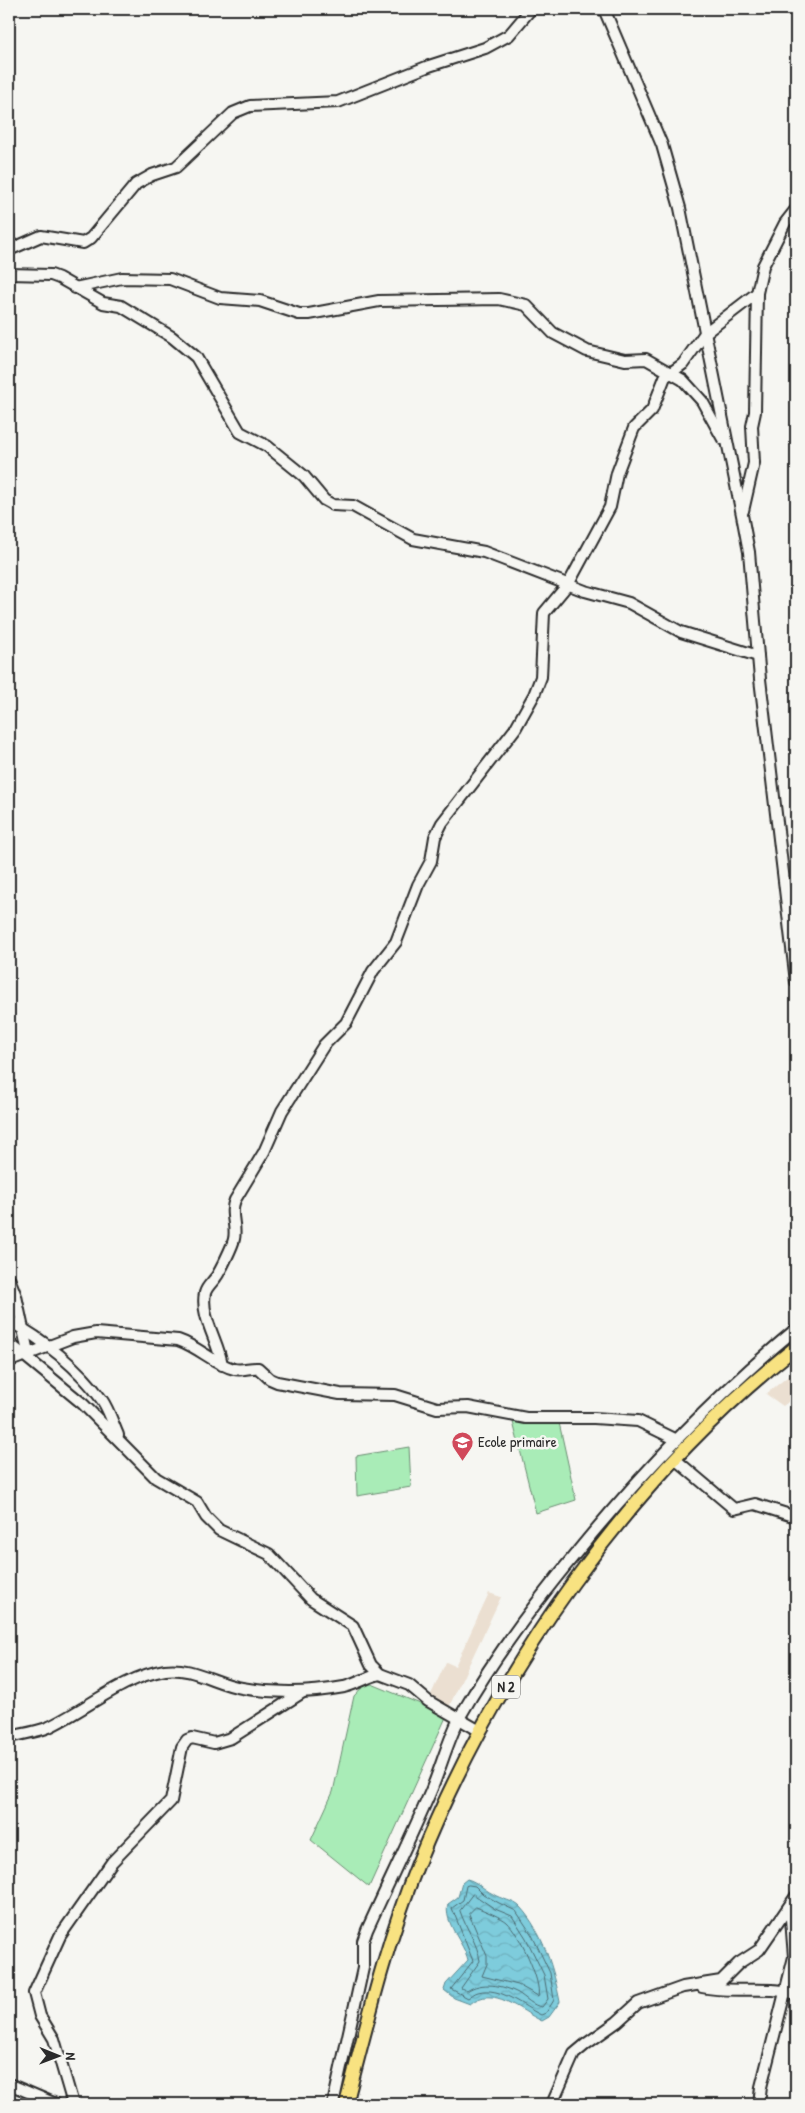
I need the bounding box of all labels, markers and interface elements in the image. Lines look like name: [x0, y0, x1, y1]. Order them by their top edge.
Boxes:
school or university icon: Ecole primaire: [450, 1430, 474, 1461]
place label: Ecole primaire: [478, 1431, 557, 1452]
road number: N 2: [492, 1675, 520, 1698]
north arrow: [32, 2030, 82, 2080]
text: N: [62, 2052, 81, 2061]

